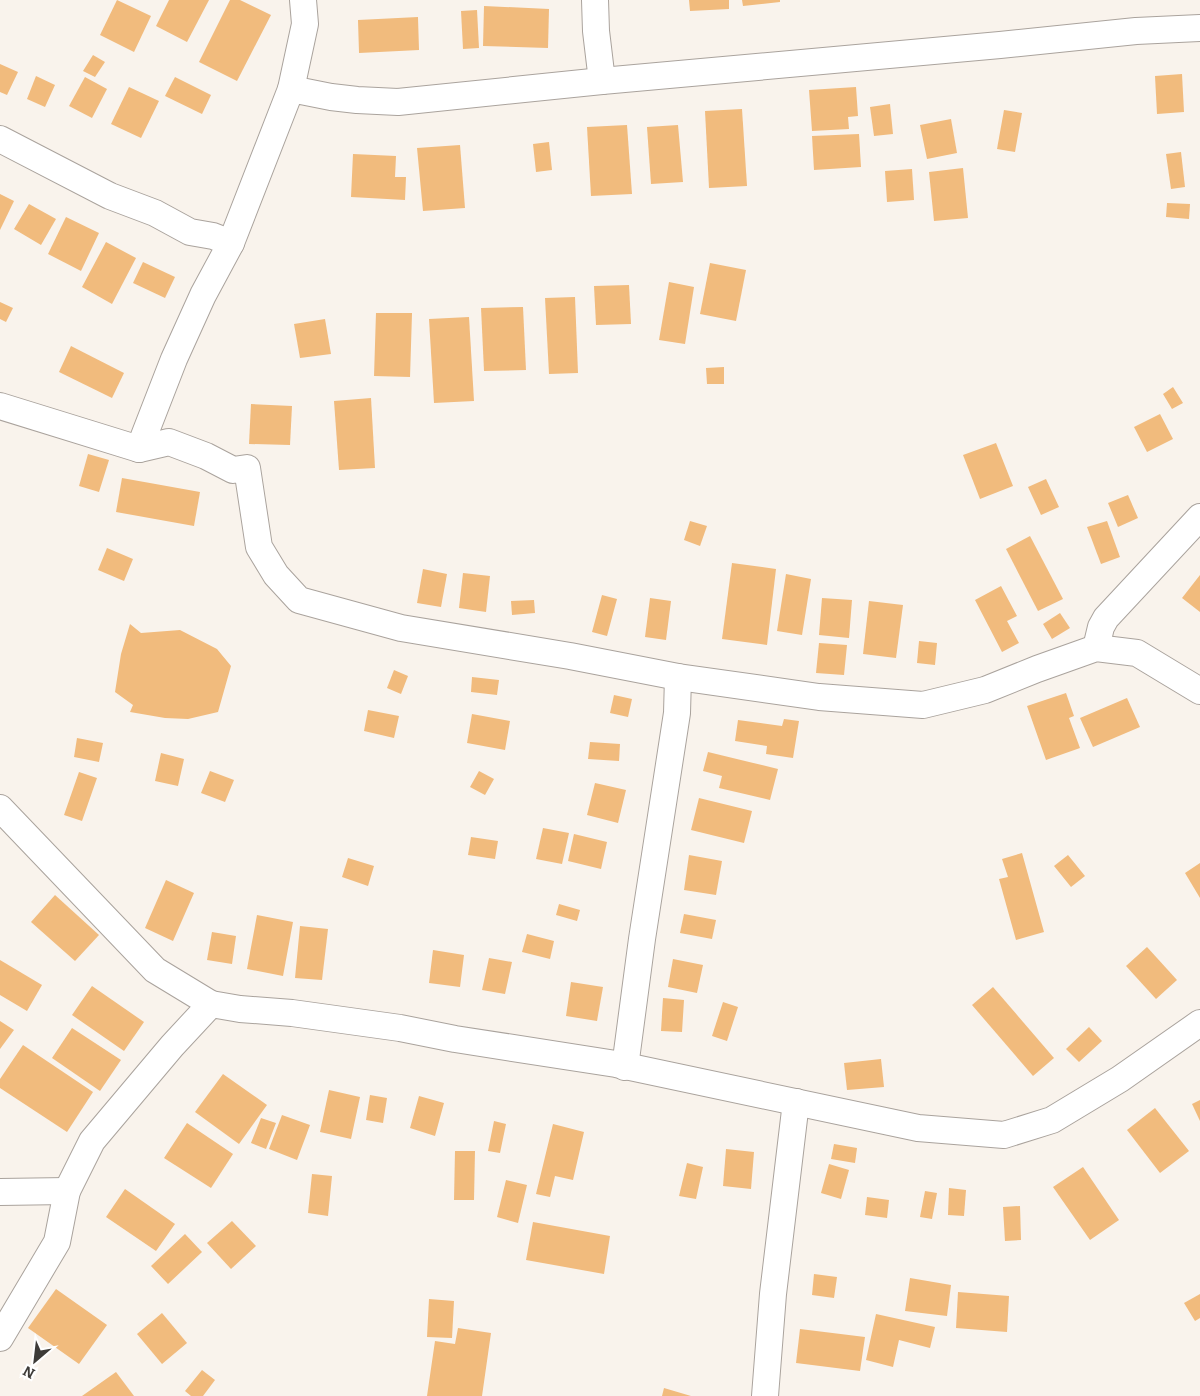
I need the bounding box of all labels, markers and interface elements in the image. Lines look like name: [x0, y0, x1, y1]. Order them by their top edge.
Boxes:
north arrow: [10, 1336, 60, 1386]
text: N: [20, 1362, 38, 1382]

